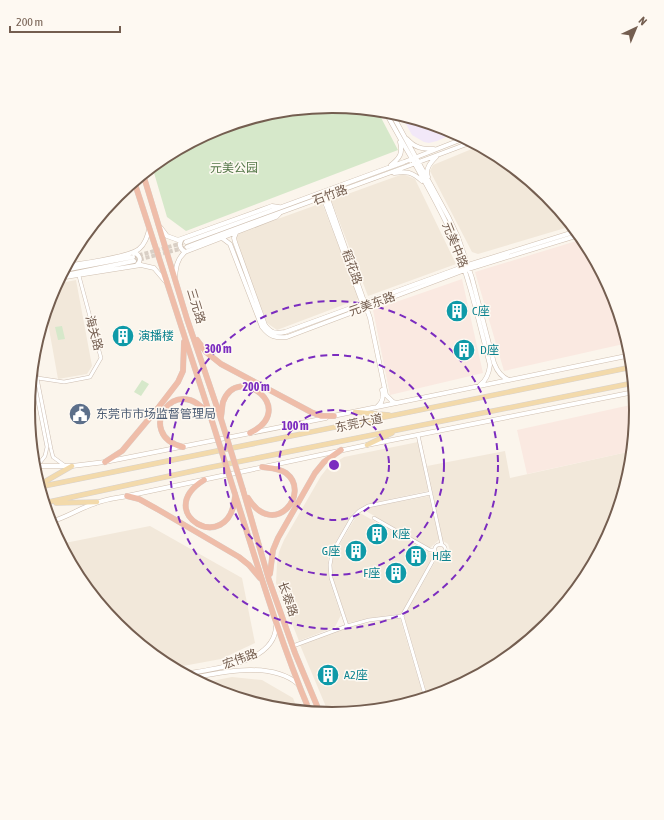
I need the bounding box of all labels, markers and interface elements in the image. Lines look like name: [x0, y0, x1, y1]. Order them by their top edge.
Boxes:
scale bar: [10, 8, 120, 34]
north arrow: [616, 8, 656, 48]
text: N: [636, 14, 649, 27]
text: 200 m: [16, 15, 43, 29]
park label: 元美公园: [210, 161, 258, 175]
street label: 石竹路: [311, 182, 349, 208]
street label: 元美中路: [440, 220, 470, 270]
street label: 稻花路: [339, 248, 365, 286]
street label: 三元路: [184, 287, 208, 325]
street label: 元美东路: [347, 289, 397, 319]
building icon: C座: [444, 298, 470, 324]
place label: C座: [472, 304, 489, 318]
street label: 海关路: [83, 314, 105, 352]
building icon: 演播楼: [110, 323, 136, 349]
place label: 演播楼: [138, 329, 174, 343]
building icon: D座: [451, 337, 477, 363]
text: 300 m: [204, 342, 232, 356]
place label: D座: [480, 343, 499, 357]
text: 200 m: [242, 380, 270, 394]
public building icon: 东莞市市场监督管理局: [67, 401, 93, 427]
place label: 东莞市市场监督管理局: [96, 407, 216, 421]
street label: 东莞大道: [334, 411, 384, 435]
text: 100 m: [281, 419, 309, 433]
centre of rings: [327, 458, 341, 472]
building icon: K座: [364, 521, 390, 547]
place label: K座: [392, 527, 410, 541]
building icon: G座: [343, 538, 369, 564]
building icon: H座: [403, 543, 429, 569]
place label: G座: [322, 544, 340, 558]
place label: H座: [432, 549, 451, 563]
building icon: F座: [383, 560, 409, 586]
place label: F座: [363, 566, 380, 580]
street label: 长泰路: [276, 580, 300, 618]
street label: 宏伟路: [221, 646, 259, 672]
building icon: A2座: [315, 662, 341, 688]
place label: A2座: [344, 668, 368, 682]

